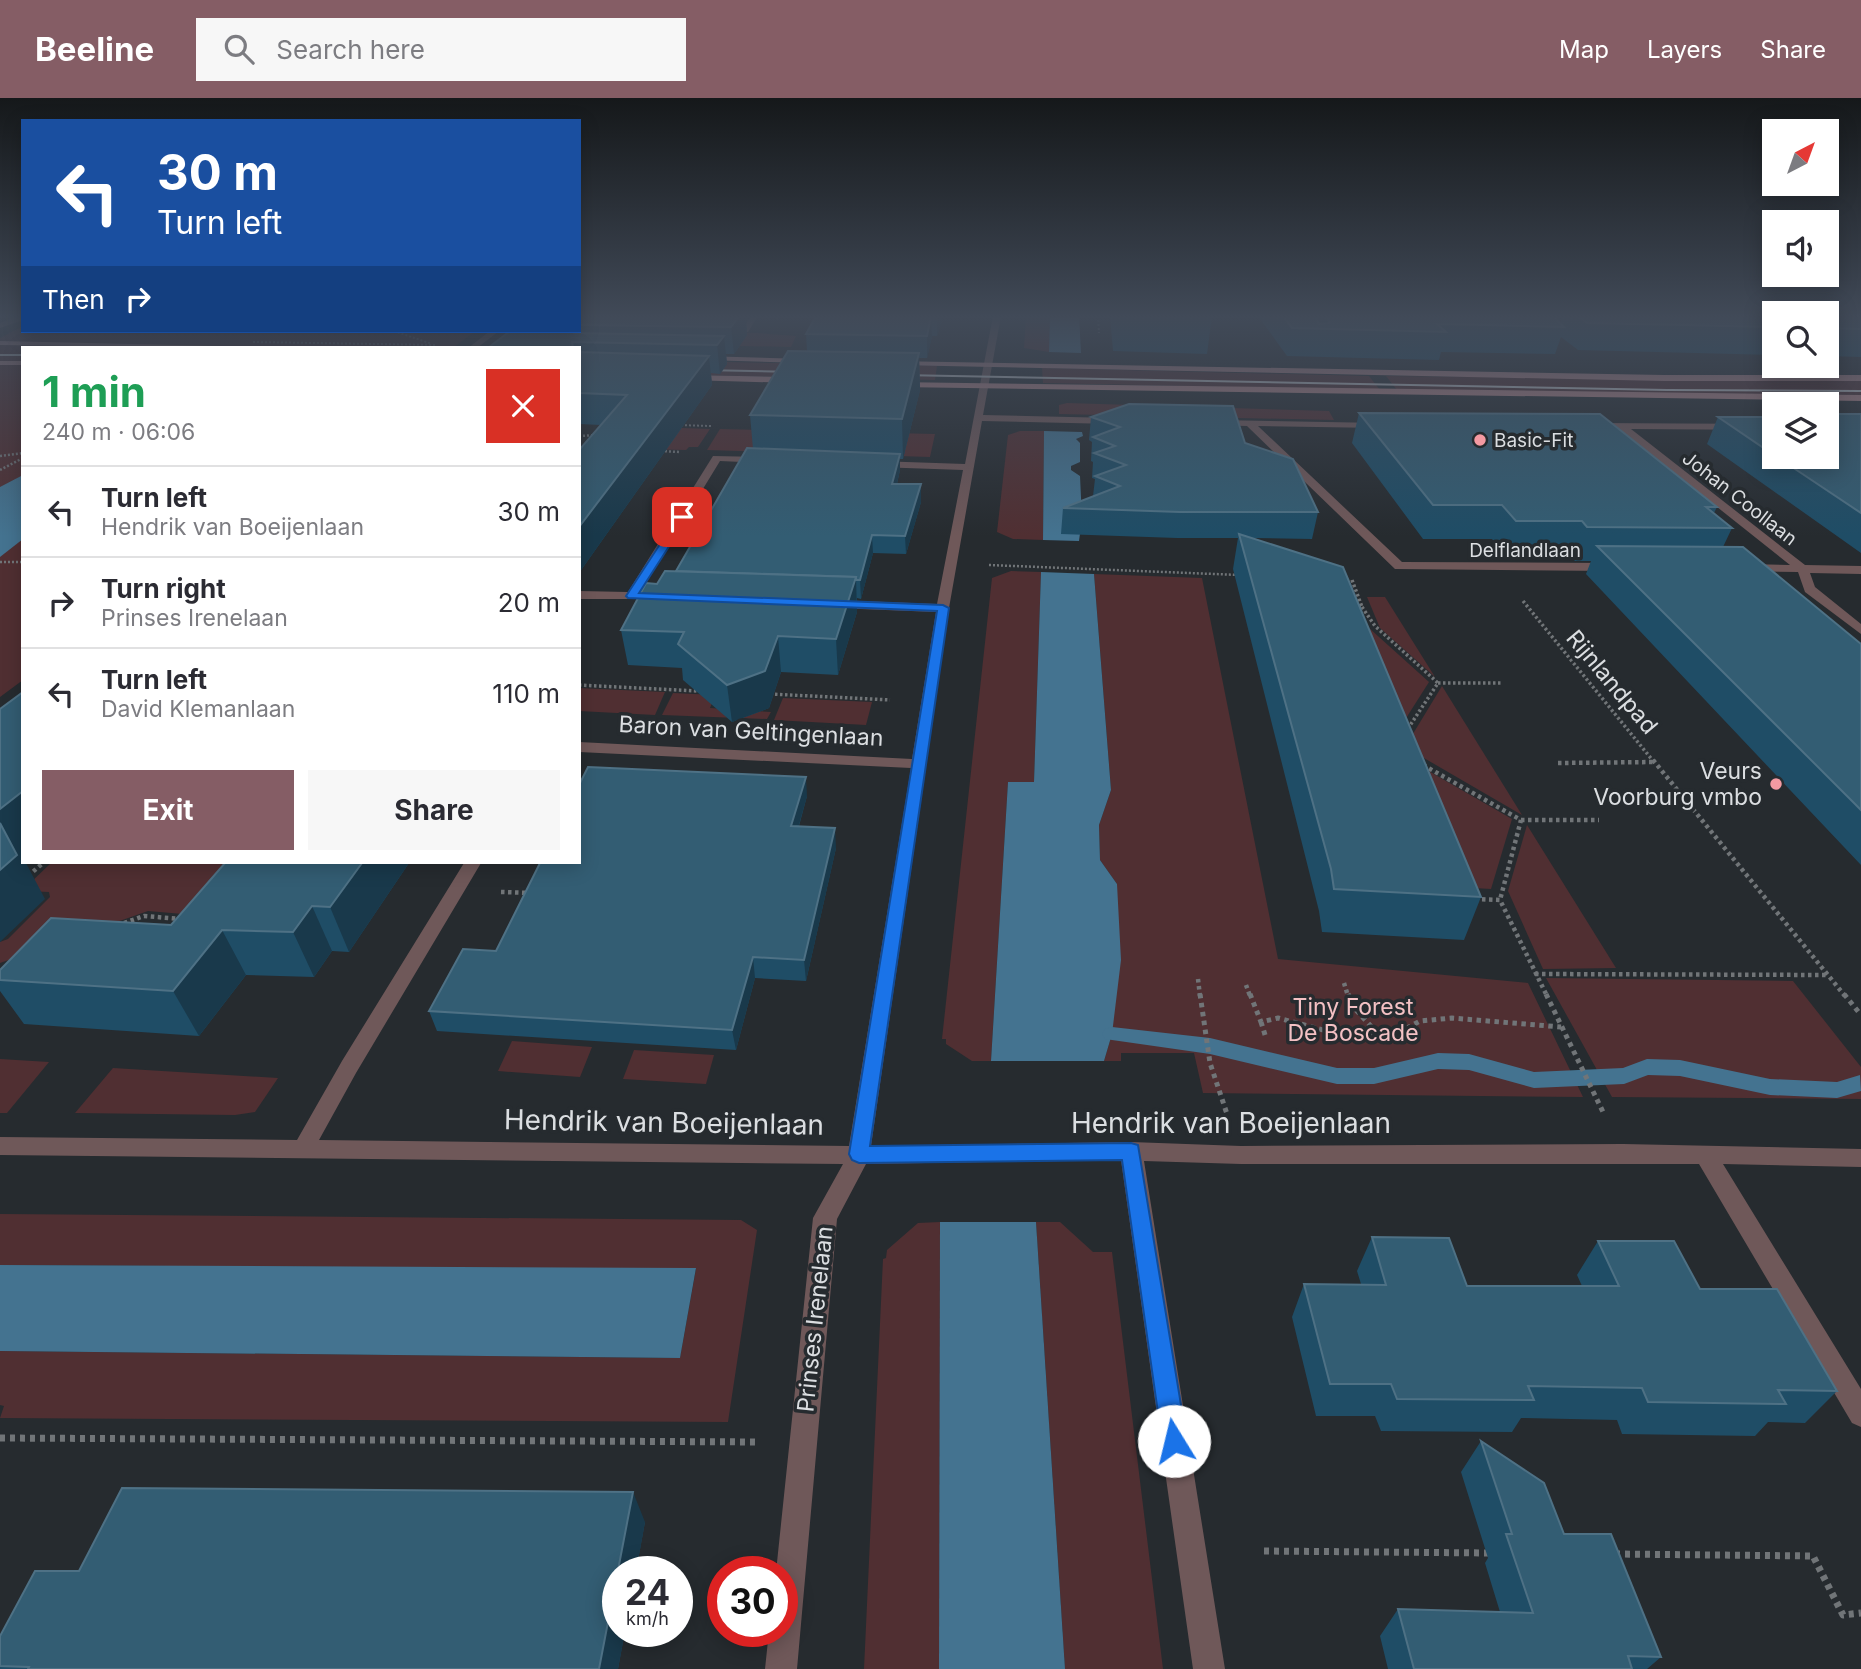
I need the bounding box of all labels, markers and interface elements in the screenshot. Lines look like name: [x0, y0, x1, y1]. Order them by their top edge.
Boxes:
search box: [196, 18, 686, 81]
text: Beeline: [35, 29, 154, 69]
icon: search: [220, 30, 258, 68]
text: Search here: [276, 34, 425, 65]
text: Map: [1559, 35, 1609, 64]
text: Layers: [1647, 35, 1722, 64]
text: Share: [1760, 35, 1826, 64]
north arrow: [1762, 119, 1839, 196]
map controls: [1762, 119, 1839, 469]
text: 30 m: [157, 143, 278, 202]
icon: left: [42, 147, 133, 238]
text: Turn left: [157, 203, 282, 242]
button: sound: [1762, 210, 1839, 287]
icon: right: [119, 280, 157, 318]
text: Then: [42, 284, 105, 315]
button: search: [1762, 301, 1839, 378]
text: 1 min: [42, 366, 146, 417]
button: close: [486, 369, 560, 443]
button: layers: [1762, 392, 1839, 469]
text: 240 m · 06:06: [42, 418, 195, 446]
place label: Basic-Fit: [1494, 429, 1573, 452]
marker: Basic-Fit: [1472, 432, 1488, 448]
street label: Johan Coollaan: [1678, 446, 1802, 550]
text: Turn left: [101, 482, 207, 513]
pin: [652, 487, 712, 547]
icon: left: [42, 493, 80, 531]
text: 30 m: [497, 496, 560, 527]
icon: arrive: [663, 498, 701, 536]
text: Hendrik van Boeijenlaan: [101, 513, 364, 541]
street label: Delflandlaan: [1469, 539, 1581, 562]
text: Turn right: [101, 573, 226, 604]
icon: right: [42, 584, 80, 622]
text: 20 m: [498, 587, 560, 618]
text: Prinses Irenelaan: [101, 604, 288, 632]
street label: Rijnlandpad: [1560, 624, 1664, 740]
text: Turn left: [101, 664, 207, 695]
icon: left: [42, 675, 80, 713]
text: 110 m: [492, 678, 560, 709]
text: David Klemanlaan: [101, 695, 295, 723]
street label: Baron van Geltingenlaan: [618, 710, 884, 752]
place label: Veurs Voorburg vmbo: [1593, 757, 1762, 811]
button: Exit: [42, 770, 294, 850]
button: Share: [308, 770, 560, 850]
marker: Veurs Voorburg vmbo: [1768, 776, 1784, 792]
park label: Tiny Forest De Boscade: [1287, 993, 1419, 1047]
street label: Hendrik van Boeijenlaan: [504, 1102, 824, 1142]
street label: Hendrik van Boeijenlaan: [1071, 1106, 1391, 1140]
street label: Prinses Irenelaan: [791, 1225, 839, 1413]
position arrow: [1137, 1404, 1211, 1478]
speed limit sign: 30: [707, 1556, 798, 1647]
text: 24: [625, 1571, 670, 1613]
text: km/h: [626, 1608, 669, 1629]

